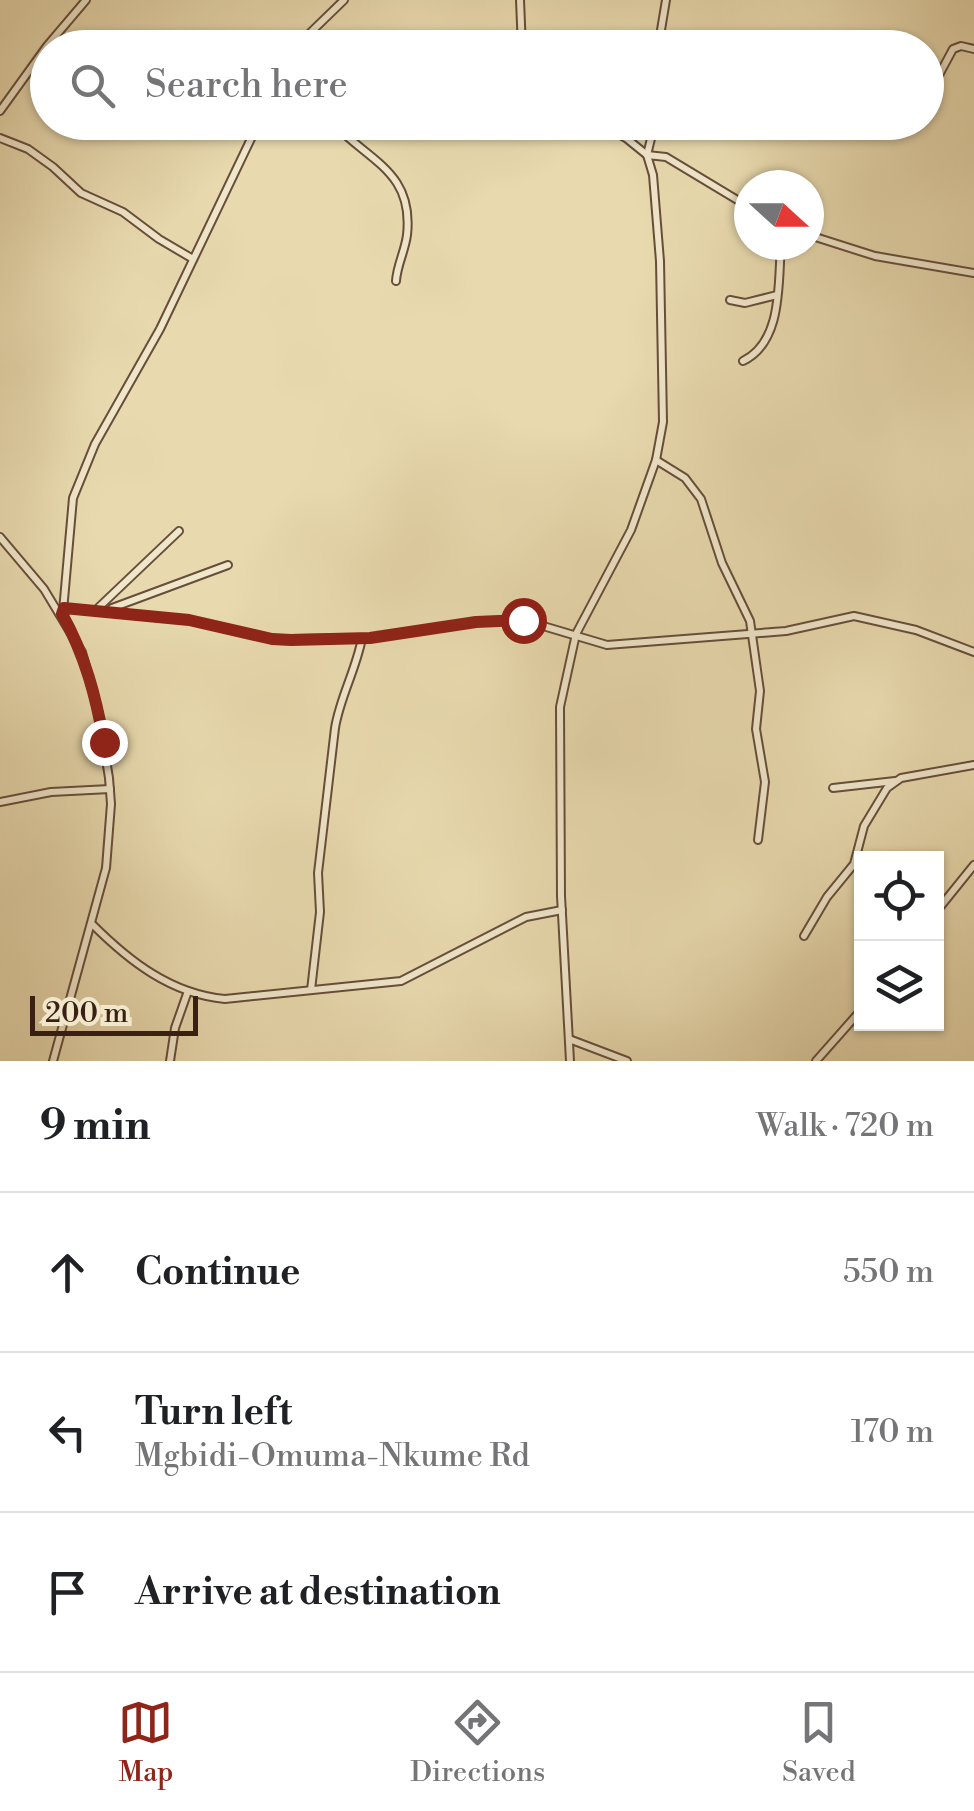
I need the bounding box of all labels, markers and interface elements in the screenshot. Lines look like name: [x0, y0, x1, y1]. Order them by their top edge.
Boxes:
search box: [30, 30, 944, 140]
icon: search: [65, 58, 120, 113]
text: Search here: [145, 62, 348, 109]
north arrow: [734, 170, 824, 260]
route start: [501, 598, 547, 644]
route end: [82, 720, 128, 766]
map controls: [854, 851, 944, 1031]
button: locate: [854, 851, 944, 941]
button: layers: [854, 941, 944, 1031]
scale bar: [30, 991, 198, 1036]
text: 200 m: [45, 996, 128, 1031]
text: 9 min: [40, 1100, 151, 1153]
text: Walk · 720 m: [756, 1106, 934, 1146]
icon: ahead: [40, 1245, 95, 1300]
text: Continue: [135, 1249, 300, 1296]
text: 550 m: [843, 1252, 934, 1292]
text: Turn left: [135, 1389, 292, 1436]
icon: left: [40, 1405, 95, 1460]
text: 170 m: [851, 1412, 934, 1452]
text: Mgbidi-Omuma-Nkume Rd: [135, 1436, 530, 1476]
icon: arrive: [40, 1565, 95, 1620]
text: Arrive at destination: [135, 1569, 501, 1616]
tab: Map: [118, 1695, 173, 1790]
tab: Directions: [410, 1695, 545, 1790]
tab: Saved: [782, 1695, 856, 1790]

